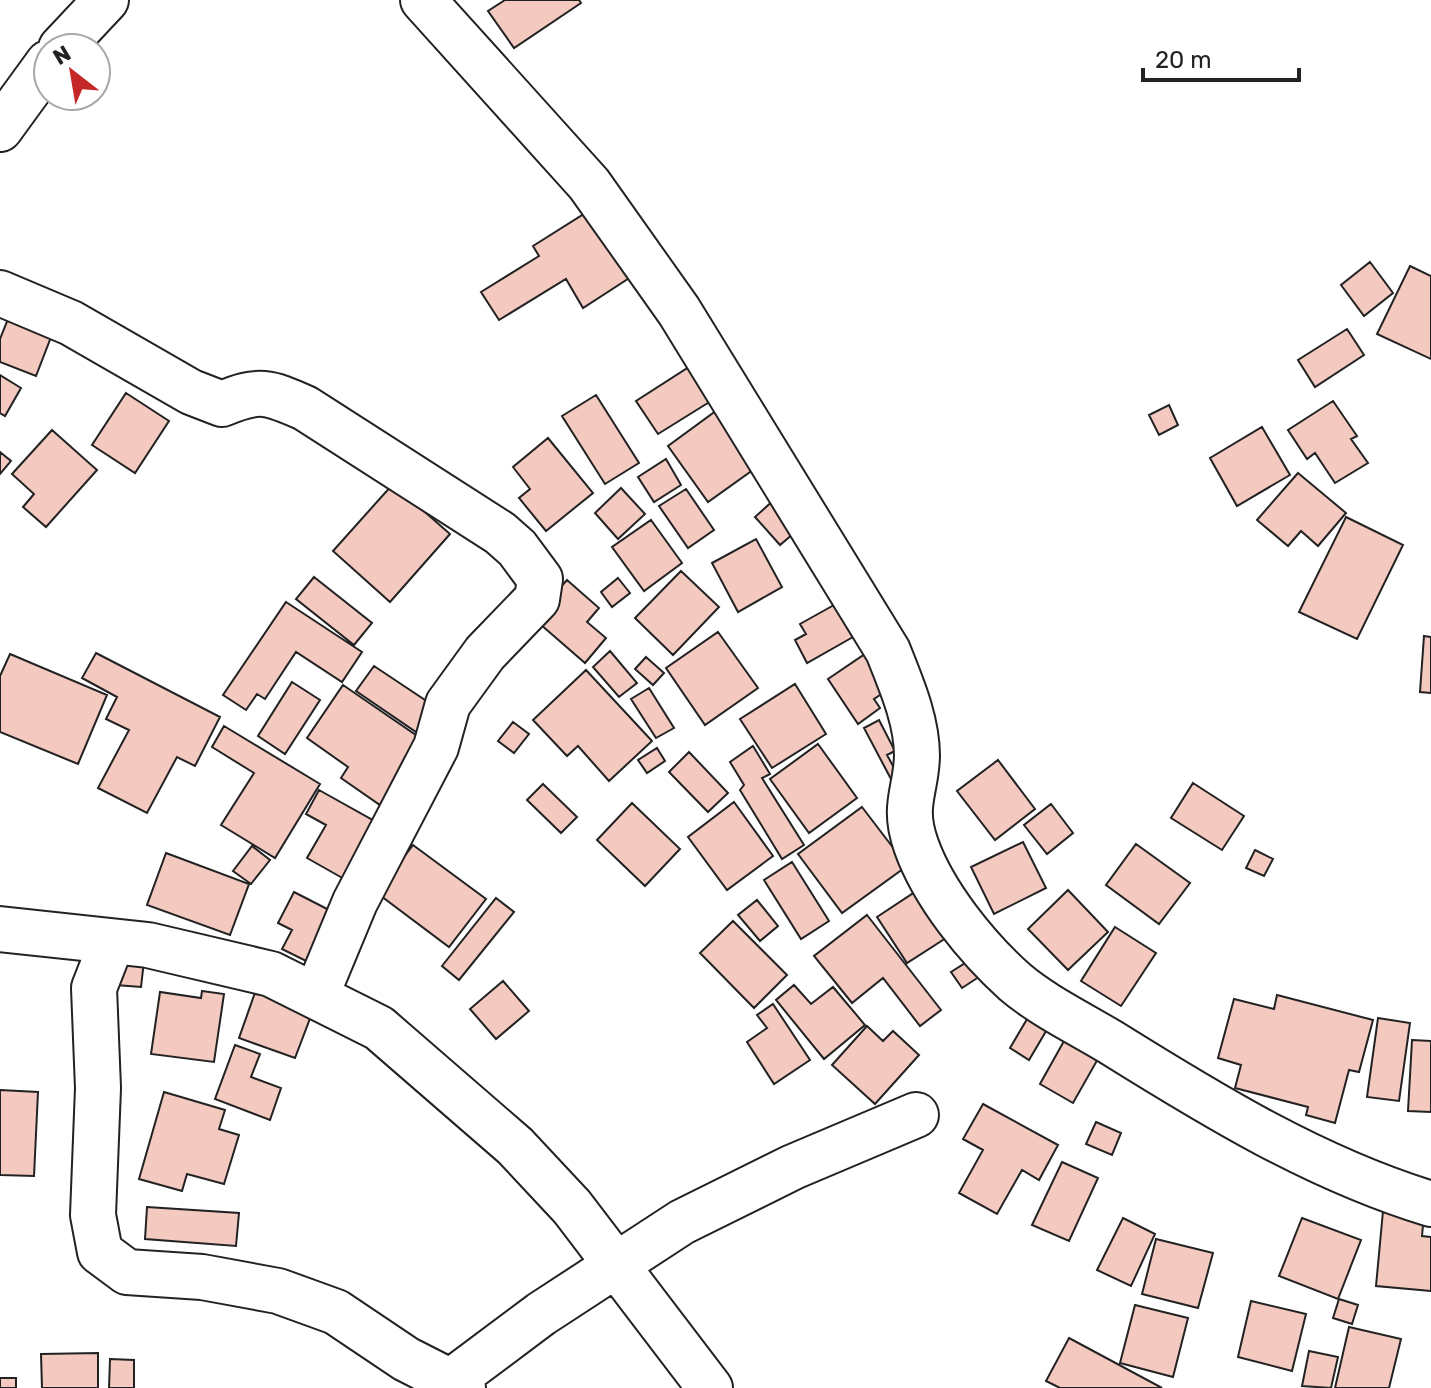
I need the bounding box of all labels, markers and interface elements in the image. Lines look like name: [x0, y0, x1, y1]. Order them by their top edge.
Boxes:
north arrow: [32, 32, 112, 112]
scale bar: [1143, 32, 1299, 82]
text: N: [48, 40, 76, 71]
text: 20 m: [1155, 46, 1212, 74]

